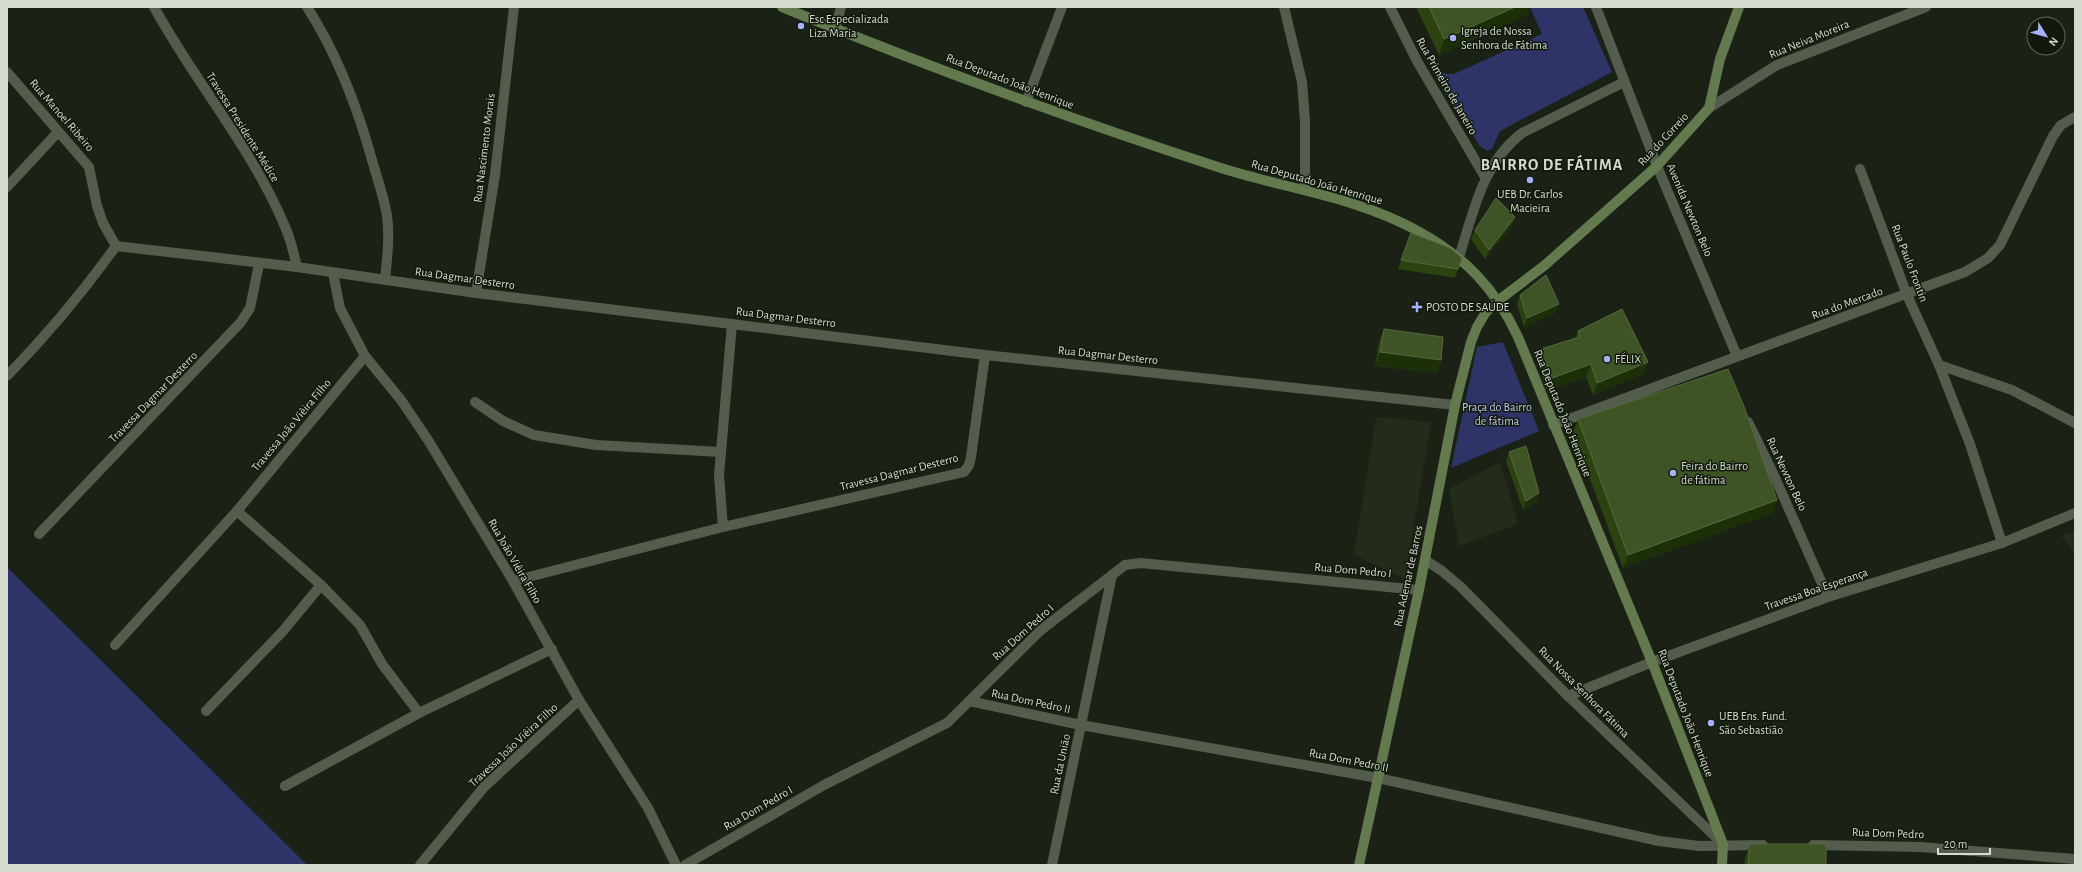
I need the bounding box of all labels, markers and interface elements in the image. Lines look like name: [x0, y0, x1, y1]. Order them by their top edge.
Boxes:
place label: Esc Especializada Liza Maria: [809, 13, 889, 39]
north arrow: [2026, 16, 2066, 56]
street label: Rua Neiva Moreira: [1767, 17, 1851, 61]
marker: Esc Especializada Liza Maria: [796, 21, 806, 31]
place label: Igreja de Nossa Senhora de Fátima: [1461, 25, 1548, 51]
marker: Igreja de Nossa Senhora de Fátima: [1448, 33, 1458, 43]
street label: Rua Primeiro de Janeiro: [1414, 35, 1480, 137]
text: N: [2047, 35, 2060, 48]
street label: Rua Deputado João Henrique: [944, 51, 1076, 111]
street label: Travessa Presidente Médice: [204, 70, 282, 184]
street label: Rua Manoel Ribeiro: [28, 77, 97, 153]
street label: Rua Nascimento Morais: [471, 93, 497, 203]
street label: Rua do Correio: [1635, 110, 1691, 168]
district label: BAIRRO DE FÁTIMA: [1481, 154, 1623, 173]
street label: Rua Deputado João Henrique: [1250, 157, 1384, 207]
street label: Avenida Newton Belo: [1665, 162, 1715, 258]
marker: UEB Dr. Carlos Macieira: [1525, 175, 1535, 185]
place label: UEB Dr. Carlos Macieira: [1497, 188, 1563, 214]
street label: Rua Paulo Frontin: [1890, 223, 1930, 303]
street label: Rua Dagmar Desterro: [414, 265, 516, 291]
street label: Rua do Mercado: [1810, 285, 1884, 321]
place label: POSTO DE SAÚDE: [1426, 300, 1510, 313]
marker: POSTO DE SAÚDE: [1411, 301, 1423, 313]
street label: Rua Dagmar Desterro: [735, 305, 837, 329]
street label: Rua Dagmar Desterro: [1057, 344, 1159, 366]
street label: Rua Deputado João Henrique: [1532, 348, 1594, 478]
street label: Travessa Dagmar Desterro: [106, 349, 200, 445]
place label: FÉLIX: [1615, 352, 1641, 365]
marker: FÉLIX: [1602, 354, 1612, 364]
street label: Travessa João Viêira Filho: [249, 376, 333, 473]
park label: Praça do Bairro de fátima: [1462, 401, 1532, 427]
street label: Rua Newton Belo: [1765, 435, 1809, 513]
street label: Travessa Dagmar Desterro: [839, 451, 960, 493]
place label: Feira do Bairro de fátima: [1681, 460, 1748, 486]
marker: Feira do Bairro de fátima: [1668, 468, 1678, 478]
street label: Rua João Viêira Filho: [486, 517, 544, 605]
street label: Rua Ademar de Barros: [1391, 524, 1425, 628]
street label: Rua Dom Pedro I: [1314, 561, 1392, 579]
street label: Travessa Boa Esperança: [1763, 566, 1869, 612]
street label: Rua Dom Pedro I: [990, 602, 1056, 662]
street label: Rua Nossa Senhora Fátima: [1536, 644, 1632, 740]
street label: Rua Deputado João Henrique: [1656, 647, 1716, 779]
street label: Rua Dom Pedro II: [990, 687, 1072, 715]
street label: Travessa João Viêira Filho: [466, 701, 560, 789]
place label: UEB Ens. Fund. São Sebastião: [1719, 710, 1787, 736]
marker: UEB Ens. Fund. São Sebastião: [1706, 718, 1716, 728]
street label: Rua da União: [1048, 733, 1072, 795]
street label: Rua Dom Pedro II: [1308, 746, 1390, 774]
street label: Rua Dom Pedro I: [721, 783, 795, 833]
street label: Rua Dom Pedro: [1852, 826, 1924, 840]
scale bar: [1938, 830, 1990, 856]
text: 20 m: [1944, 838, 1967, 850]

